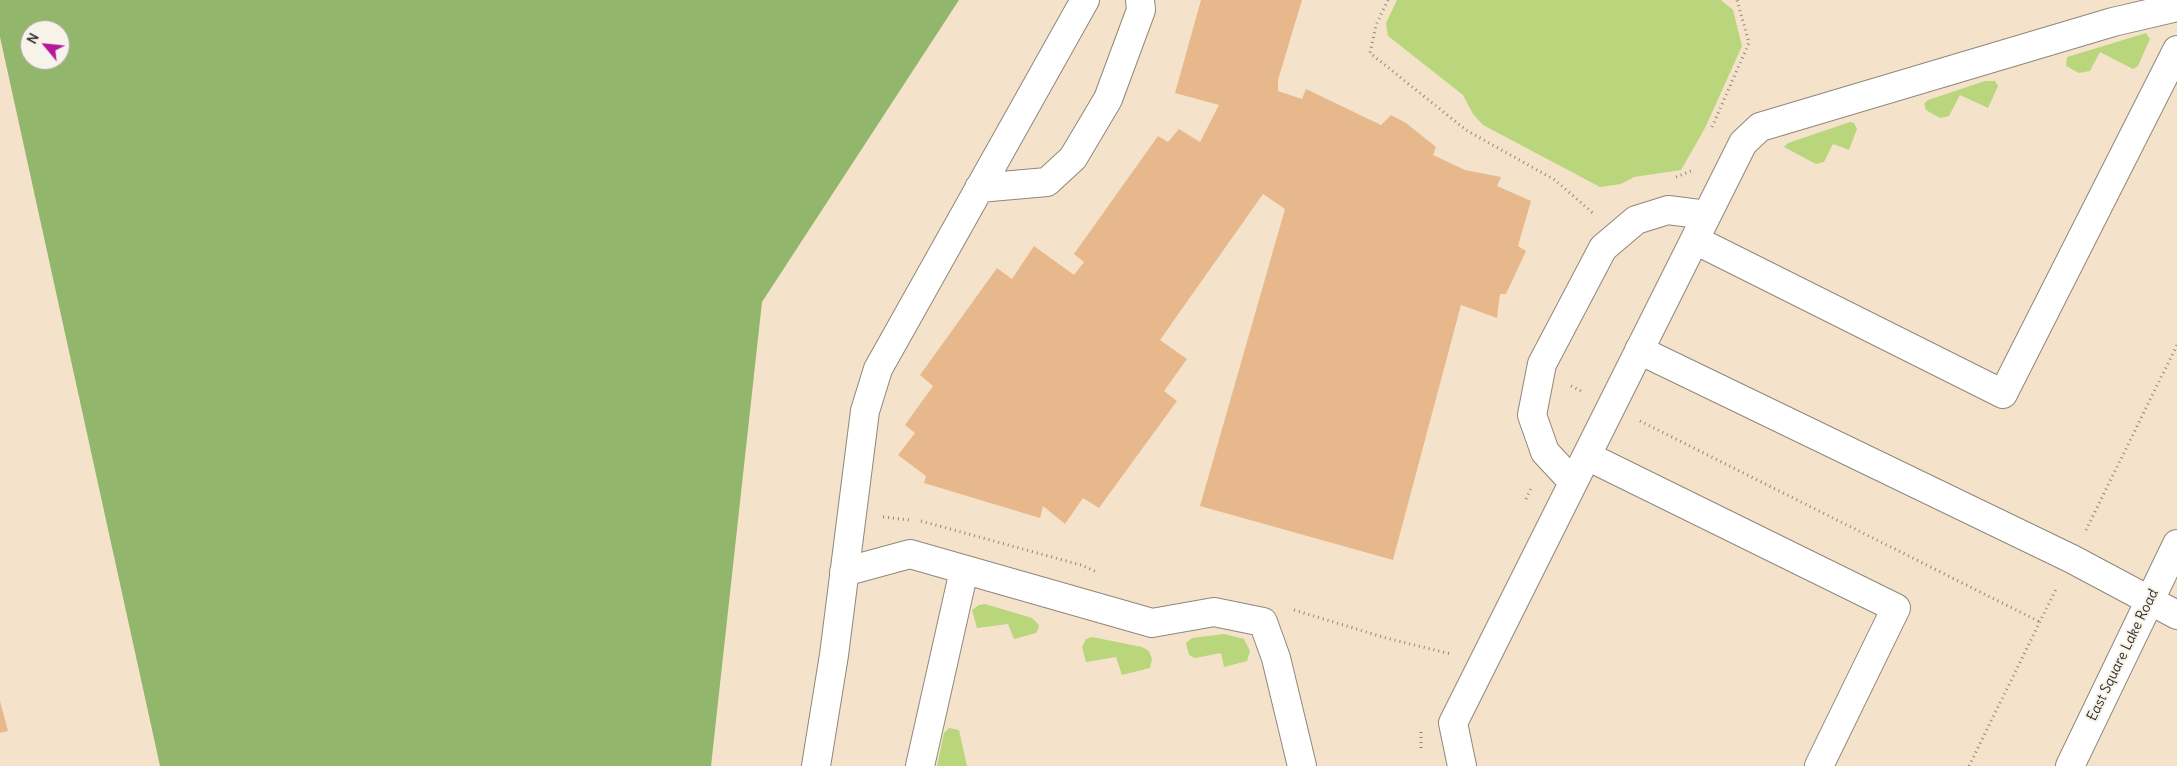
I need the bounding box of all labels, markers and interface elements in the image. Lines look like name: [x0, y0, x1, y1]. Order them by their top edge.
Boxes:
north arrow: [20, 20, 70, 70]
text: N: [22, 30, 43, 47]
street label: East Square Lake Road: [2084, 586, 2162, 724]

